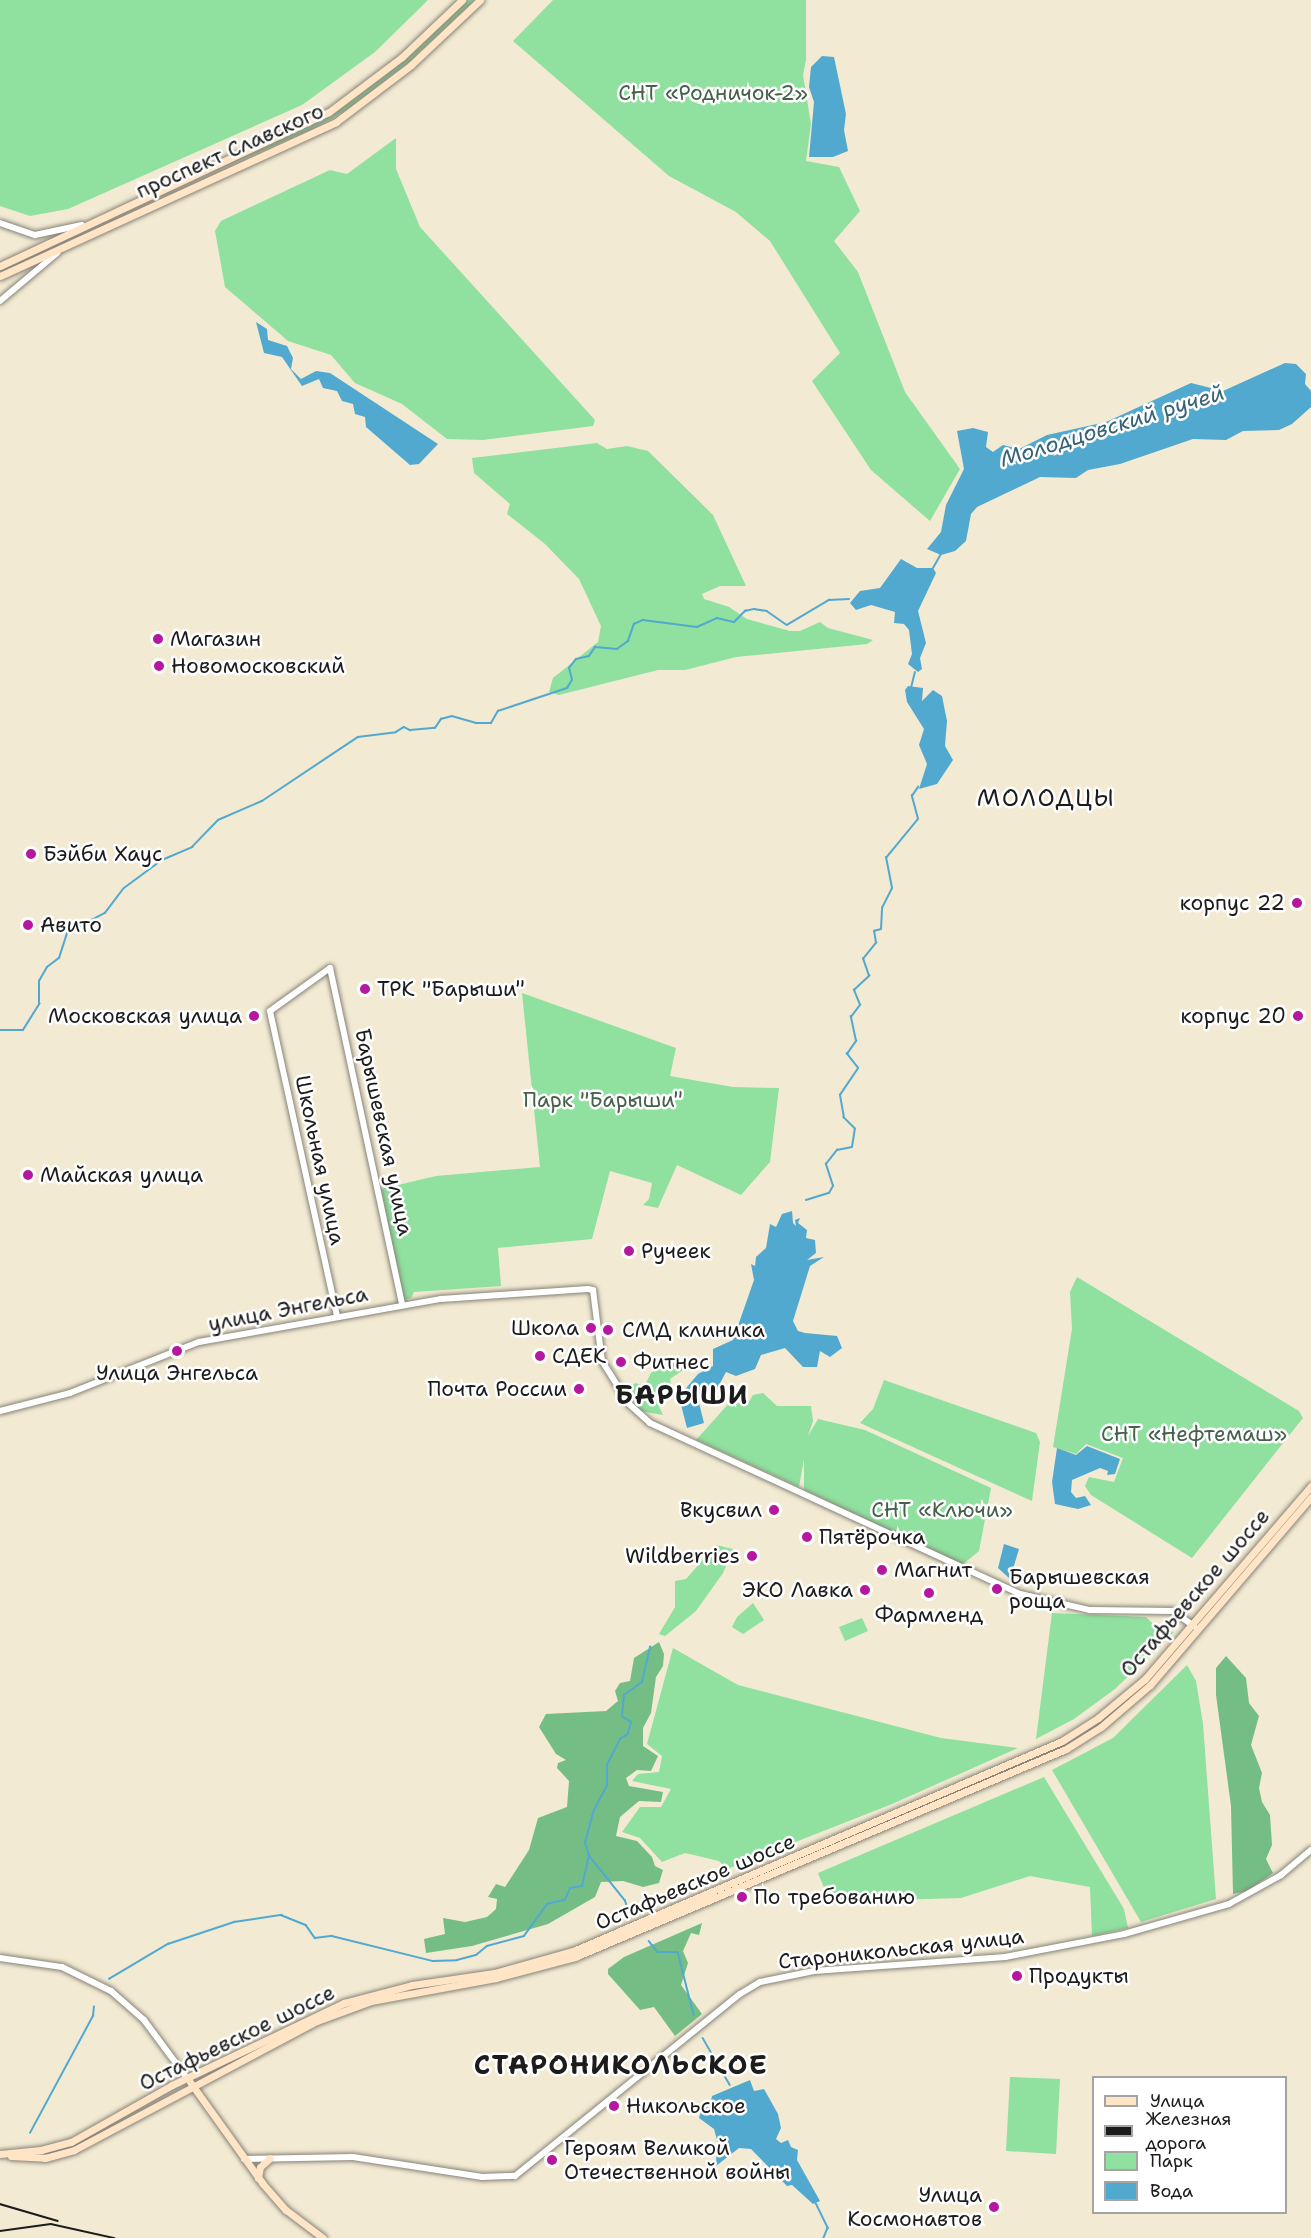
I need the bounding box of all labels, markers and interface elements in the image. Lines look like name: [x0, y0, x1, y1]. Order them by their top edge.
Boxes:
park label: СНТ «Родничок-2»: [618, 80, 808, 106]
street label: проспект Славского: [132, 98, 328, 204]
water label: Молодцовский ручей: [997, 379, 1227, 473]
place label: Магазин: [170, 626, 261, 652]
marker: Магазин: [151, 632, 165, 646]
place label: Новомосковский: [171, 653, 345, 679]
marker: Новомосковский: [152, 659, 166, 673]
district label: МОЛОДЦЫ: [977, 785, 1115, 813]
place label: Бэйби Хаус: [43, 841, 163, 867]
marker: Бэйби Хаус: [24, 847, 38, 861]
place label: корпус 22: [1180, 890, 1285, 916]
marker: корпус 22: [1290, 896, 1304, 910]
place label: Авито: [40, 912, 102, 938]
marker: Авито: [21, 918, 35, 932]
place label: ТРК "Барыши": [377, 976, 525, 1002]
marker: ТРК "Барыши": [358, 982, 372, 996]
place label: Московская улица: [48, 1003, 242, 1029]
place label: корпус 20: [1180, 1003, 1286, 1029]
marker: Московская улица: [247, 1009, 261, 1023]
marker: корпус 20: [1291, 1009, 1305, 1023]
street label: Барышевская улица: [350, 1026, 418, 1238]
street label: Школьная улица: [290, 1073, 350, 1247]
park label: Парк "Барыши": [523, 1087, 683, 1113]
place label: Майская улица: [40, 1162, 203, 1188]
marker: Майская улица: [21, 1168, 35, 1182]
place label: Ручеек: [641, 1238, 711, 1264]
marker: Ручеек: [622, 1244, 636, 1258]
street label: улица Энгельса: [206, 1281, 370, 1337]
place label: Школа: [511, 1315, 579, 1341]
place label: СМД клиника: [622, 1317, 765, 1343]
marker: Школа: [584, 1321, 598, 1335]
marker: СМД клиника: [599, 1321, 617, 1339]
place label: СДЕК: [552, 1343, 606, 1369]
marker: Улица Энгельса: [170, 1344, 184, 1358]
marker: СДЕК: [533, 1349, 547, 1363]
place label: Фитнес: [633, 1349, 710, 1375]
marker: Фитнес: [614, 1355, 628, 1369]
place label: Улица Энгельса: [96, 1360, 258, 1386]
place label: Почта России: [427, 1376, 567, 1402]
district label: БАРЫШИ: [615, 1379, 749, 1411]
marker: Почта России: [572, 1382, 586, 1396]
park label: СНТ «Нефтемаш»: [1101, 1421, 1287, 1447]
place label: Вкусвил: [680, 1497, 762, 1523]
park label: СНТ «Ключи»: [871, 1497, 1013, 1523]
marker: Вкусвил: [767, 1503, 781, 1517]
street label: Остафьевское шоссе: [1115, 1504, 1275, 1682]
place label: Пятёрочка: [819, 1524, 925, 1550]
marker: Пятёрочка: [800, 1530, 814, 1544]
place label: Wildberries: [625, 1543, 740, 1569]
marker: Wildberries: [745, 1549, 759, 1563]
place label: Магнит: [894, 1557, 972, 1583]
marker: Магнит: [875, 1563, 889, 1577]
place label: Барышевская роща: [1009, 1564, 1150, 1614]
place label: ЭКО Лавка: [742, 1577, 853, 1603]
marker: Барышевская роща: [990, 1582, 1004, 1596]
marker: ЭКО Лавка: [858, 1583, 872, 1597]
marker: Фармленд: [922, 1586, 936, 1600]
place label: Фармленд: [875, 1602, 983, 1628]
street label: Остафьевское шоссе: [591, 1829, 799, 1935]
place label: По требованию: [754, 1884, 915, 1910]
marker: По требованию: [735, 1890, 749, 1904]
street label: Староникольская улица: [777, 1924, 1025, 1974]
place label: Продукты: [1029, 1963, 1129, 1989]
marker: Продукты: [1010, 1969, 1024, 1983]
street label: Остафьевское шоссе: [135, 1980, 339, 2096]
district label: СТАРОНИКОЛЬСКОЕ: [474, 2049, 768, 2081]
legend: [1092, 2076, 1287, 2214]
text: Улица: [1150, 2089, 1204, 2113]
place label: Никольское: [626, 2093, 746, 2119]
marker: Никольское: [607, 2099, 621, 2113]
text: Железная дорога: [1145, 2107, 1231, 2155]
place label: Героям Великой Отечественной войны: [564, 2135, 790, 2185]
text: Парк: [1150, 2149, 1193, 2173]
marker: Героям Великой Отечественной войны: [545, 2153, 559, 2167]
text: Вода: [1150, 2179, 1193, 2203]
place label: Улица Космонавтов: [847, 2182, 982, 2232]
marker: Улица Космонавтов: [987, 2200, 1001, 2214]

